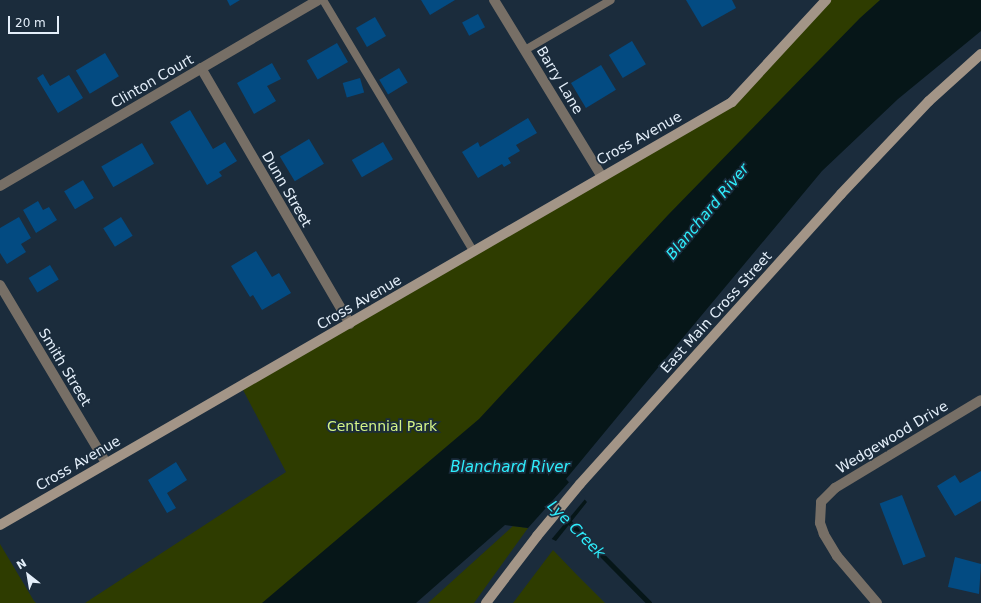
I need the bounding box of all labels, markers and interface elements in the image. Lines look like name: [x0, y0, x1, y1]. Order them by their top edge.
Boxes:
scale bar: [10, 8, 61, 34]
text: 20 m: [15, 16, 46, 30]
street label: Barry Lane: [533, 43, 587, 117]
street label: Clinton Court: [108, 51, 196, 111]
street label: Cross Avenue: [593, 108, 685, 168]
street label: Dunn Street: [259, 148, 315, 230]
water label: Blanchard River: [663, 160, 753, 264]
street label: East Main Cross Street: [657, 248, 775, 376]
street label: Cross Avenue: [314, 271, 404, 333]
street label: Smith Street: [35, 325, 95, 409]
street label: Wedgewood Drive: [833, 397, 951, 477]
park label: Centennial Park: [327, 418, 437, 434]
street label: Cross Avenue: [33, 432, 123, 494]
water label: Blanchard River: [450, 459, 570, 477]
water label: Lye Creek: [543, 497, 609, 563]
north arrow: [8, 555, 48, 595]
text: N: [14, 556, 29, 572]

